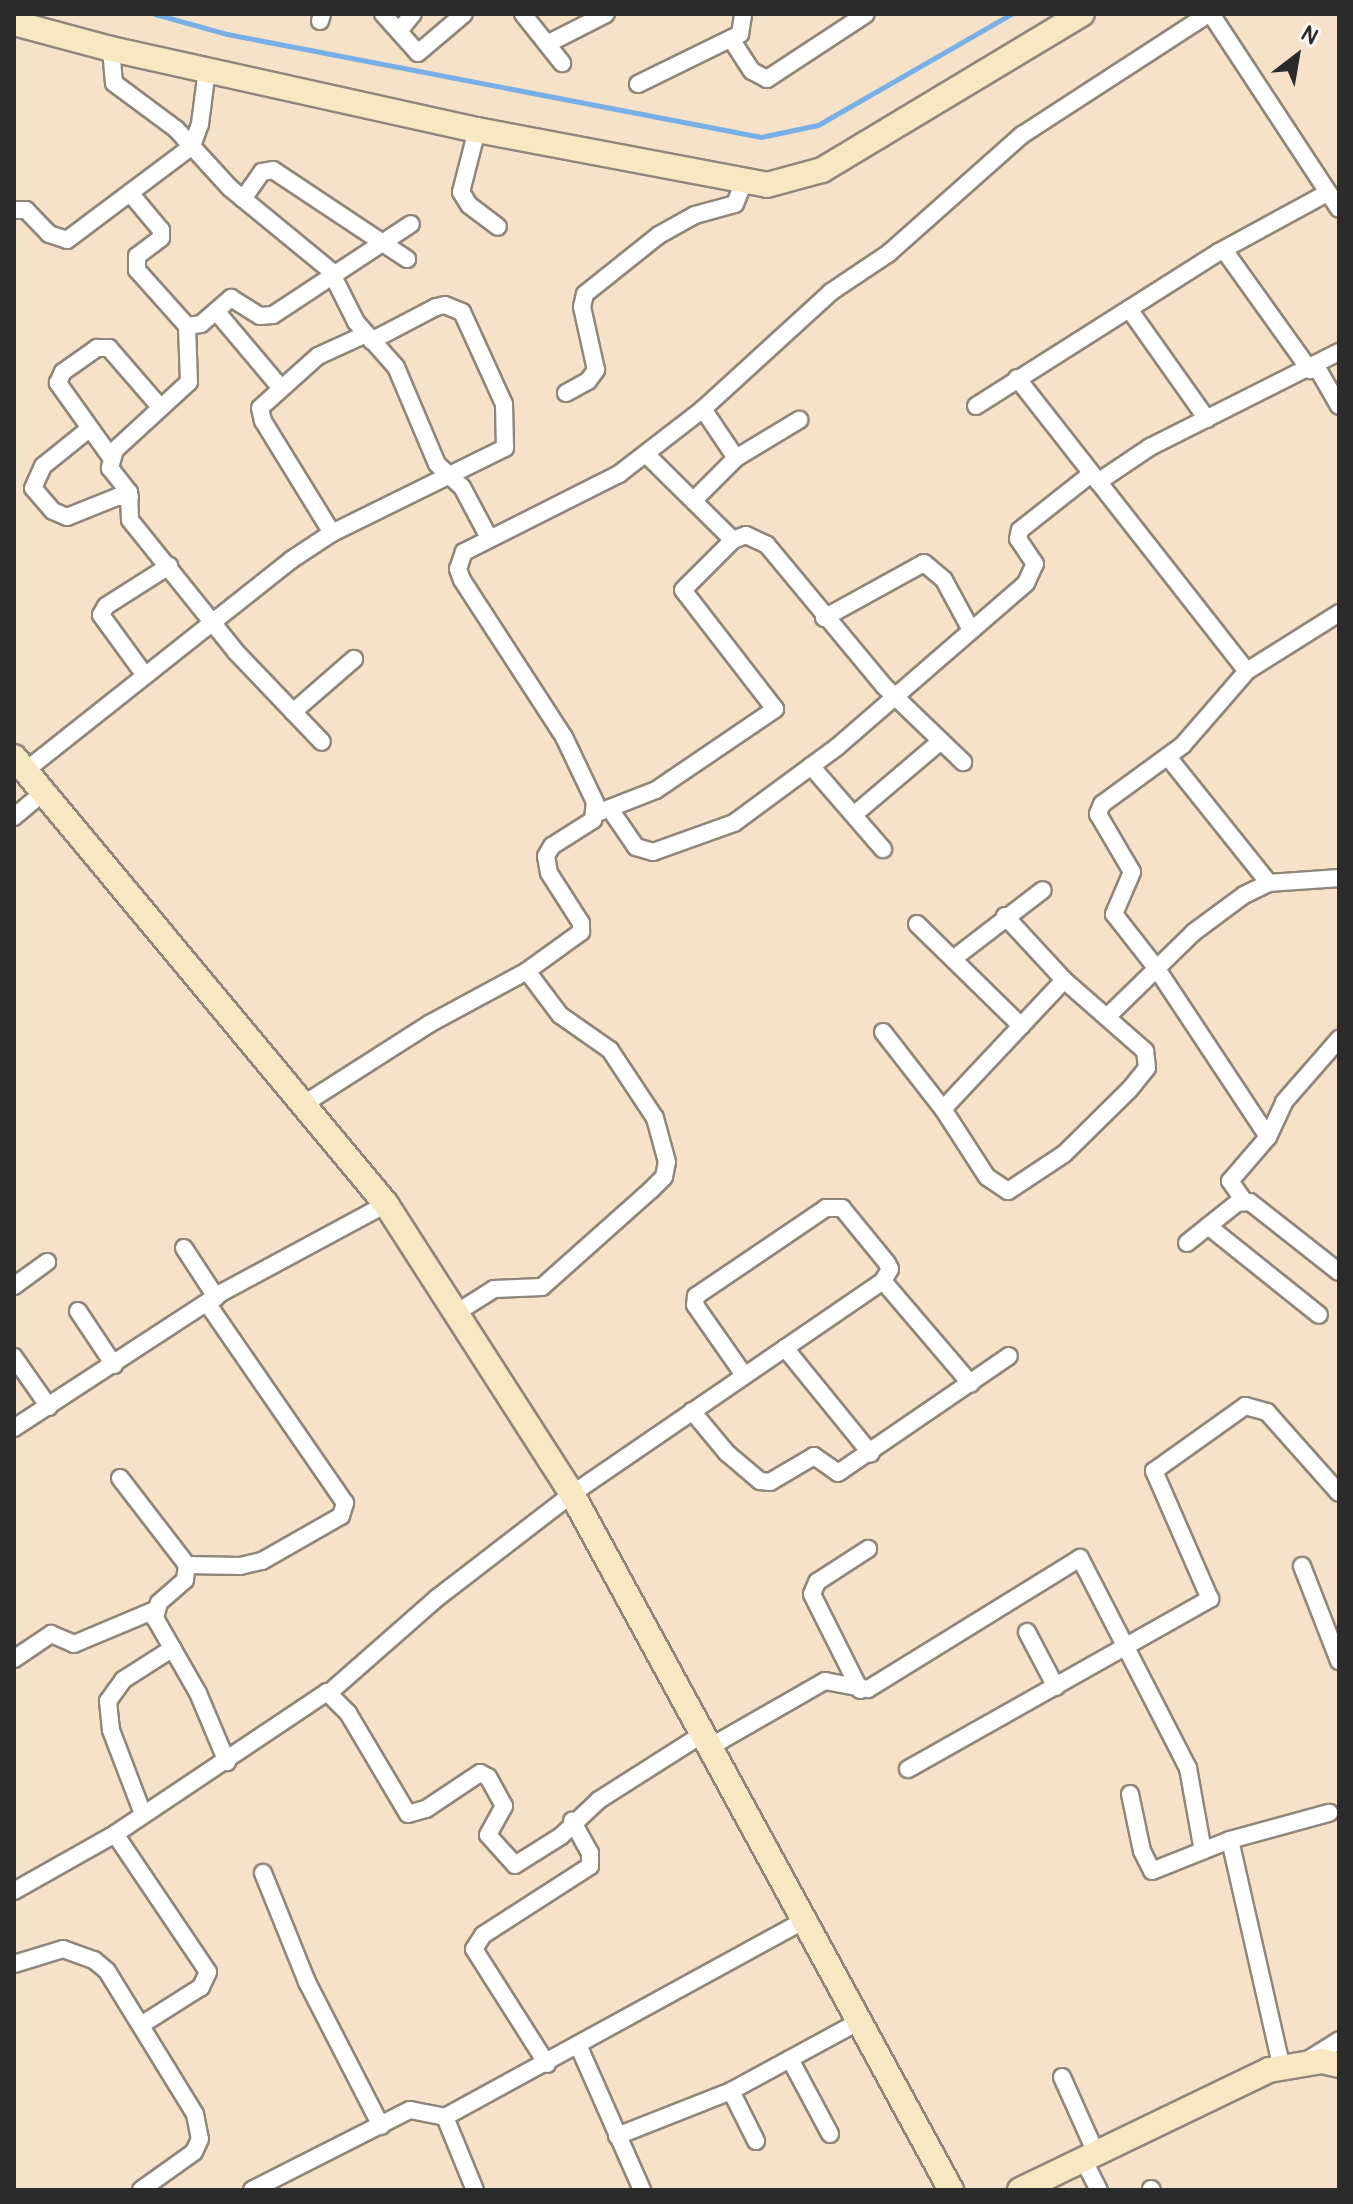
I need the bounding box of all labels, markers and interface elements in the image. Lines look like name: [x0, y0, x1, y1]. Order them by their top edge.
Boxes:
north arrow: [1257, 16, 1337, 96]
text: N: [1296, 20, 1323, 51]

